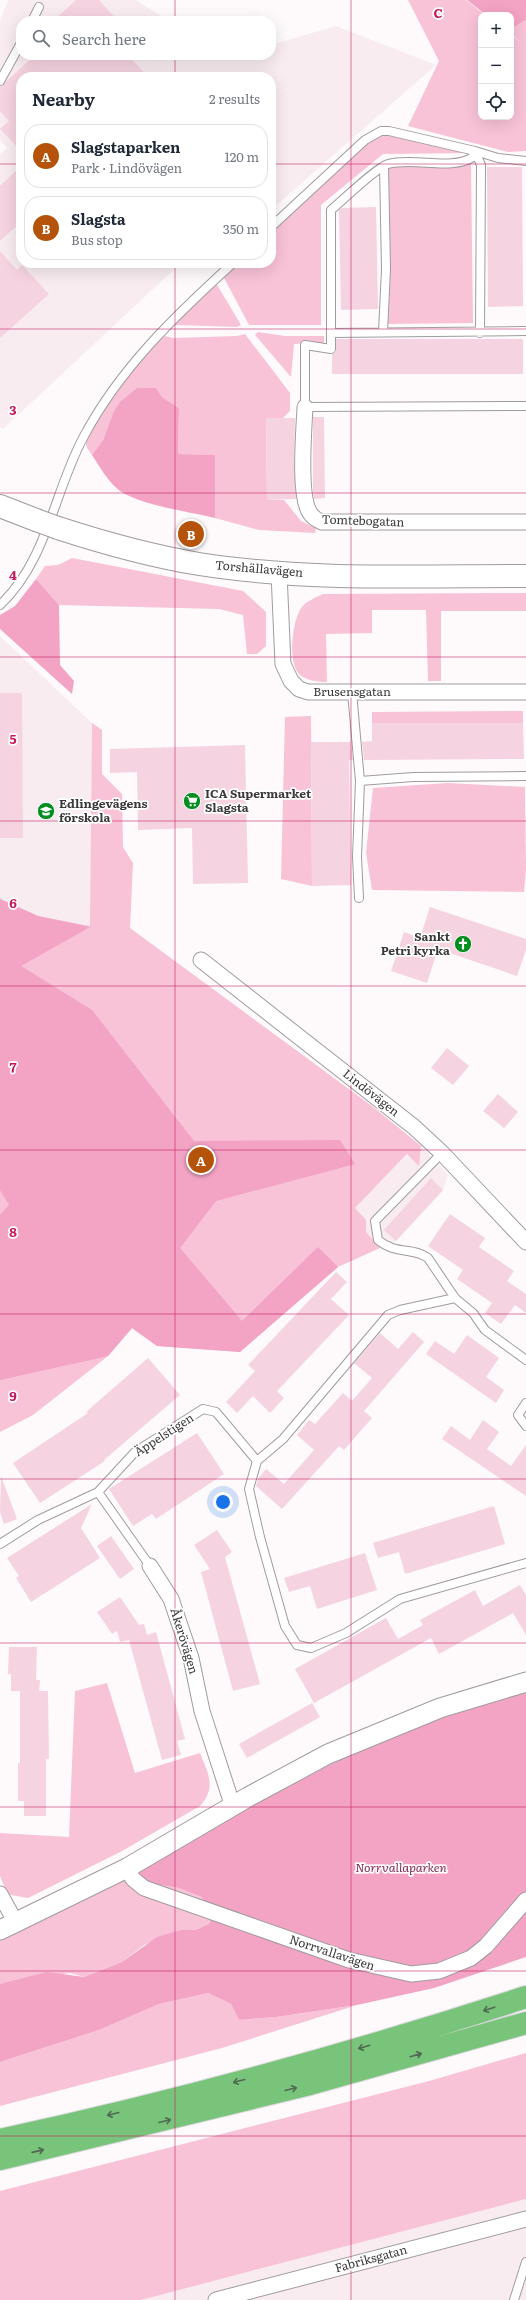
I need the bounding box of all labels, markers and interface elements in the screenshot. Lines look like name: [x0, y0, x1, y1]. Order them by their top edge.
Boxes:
text: C: [433, 3, 443, 22]
map controls: [478, 12, 514, 120]
button: +: [478, 12, 514, 48]
search box: [16, 16, 276, 60]
icon: search: [30, 27, 52, 49]
text: Search here: [62, 27, 146, 50]
button: −: [478, 48, 514, 84]
button: locate: [478, 84, 514, 120]
text: Nearby: [32, 86, 95, 111]
text: 2 results: [209, 89, 260, 108]
text: Slagstaparken: [71, 135, 180, 158]
text: A: [41, 147, 51, 166]
text: 120 m: [224, 147, 259, 166]
text: Park · Lindövägen: [71, 158, 182, 177]
text: Slagsta: [71, 207, 126, 230]
text: B: [42, 219, 50, 238]
text: 350 m: [223, 219, 259, 238]
text: Bus stop: [71, 230, 123, 249]
text: 3: [9, 400, 17, 419]
street label: Tomtebogatan: [321, 510, 405, 530]
pin: B: [178, 519, 204, 549]
street label: Torshällavägen: [214, 555, 304, 581]
text: 4: [9, 565, 17, 584]
street label: Brusensgatan: [313, 682, 391, 700]
text: 5: [9, 729, 17, 748]
place label: ICA Supermarket Slagsta: [205, 784, 312, 816]
supermarket icon: ICA Supermarket Slagsta: [182, 791, 202, 811]
place label: Edlingevägens förskola: [59, 794, 148, 826]
school or university icon: Edlingevägens förskola: [36, 801, 56, 821]
text: 6: [9, 893, 17, 912]
place label: Sankt Petri kyrka: [381, 927, 451, 959]
church icon: Sankt Petri kyrka: [453, 934, 473, 954]
text: 7: [9, 1057, 17, 1076]
street label: Lindövägen: [339, 1064, 404, 1120]
pin: A: [188, 1145, 214, 1175]
text: 8: [9, 1222, 17, 1241]
text: 9: [9, 1386, 17, 1405]
street label: Äppelstigen: [130, 1408, 197, 1460]
your location: [213, 1492, 233, 1512]
street label: Åkerövägen: [166, 1605, 204, 1676]
park label: Norrvallaparken: [355, 1858, 447, 1876]
street label: Norrvallavägen: [287, 1930, 377, 1974]
one-way arrow: [483, 2006, 496, 2013]
one-way arrow: [358, 2044, 371, 2051]
one-way arrow: [409, 2051, 422, 2058]
one-way arrow: [233, 2078, 246, 2086]
one-way arrow: [284, 2085, 297, 2092]
one-way arrow: [107, 2110, 120, 2118]
one-way arrow: [158, 2116, 171, 2124]
one-way arrow: [31, 2146, 44, 2154]
street label: Fabriksgatan: [333, 2240, 409, 2276]

